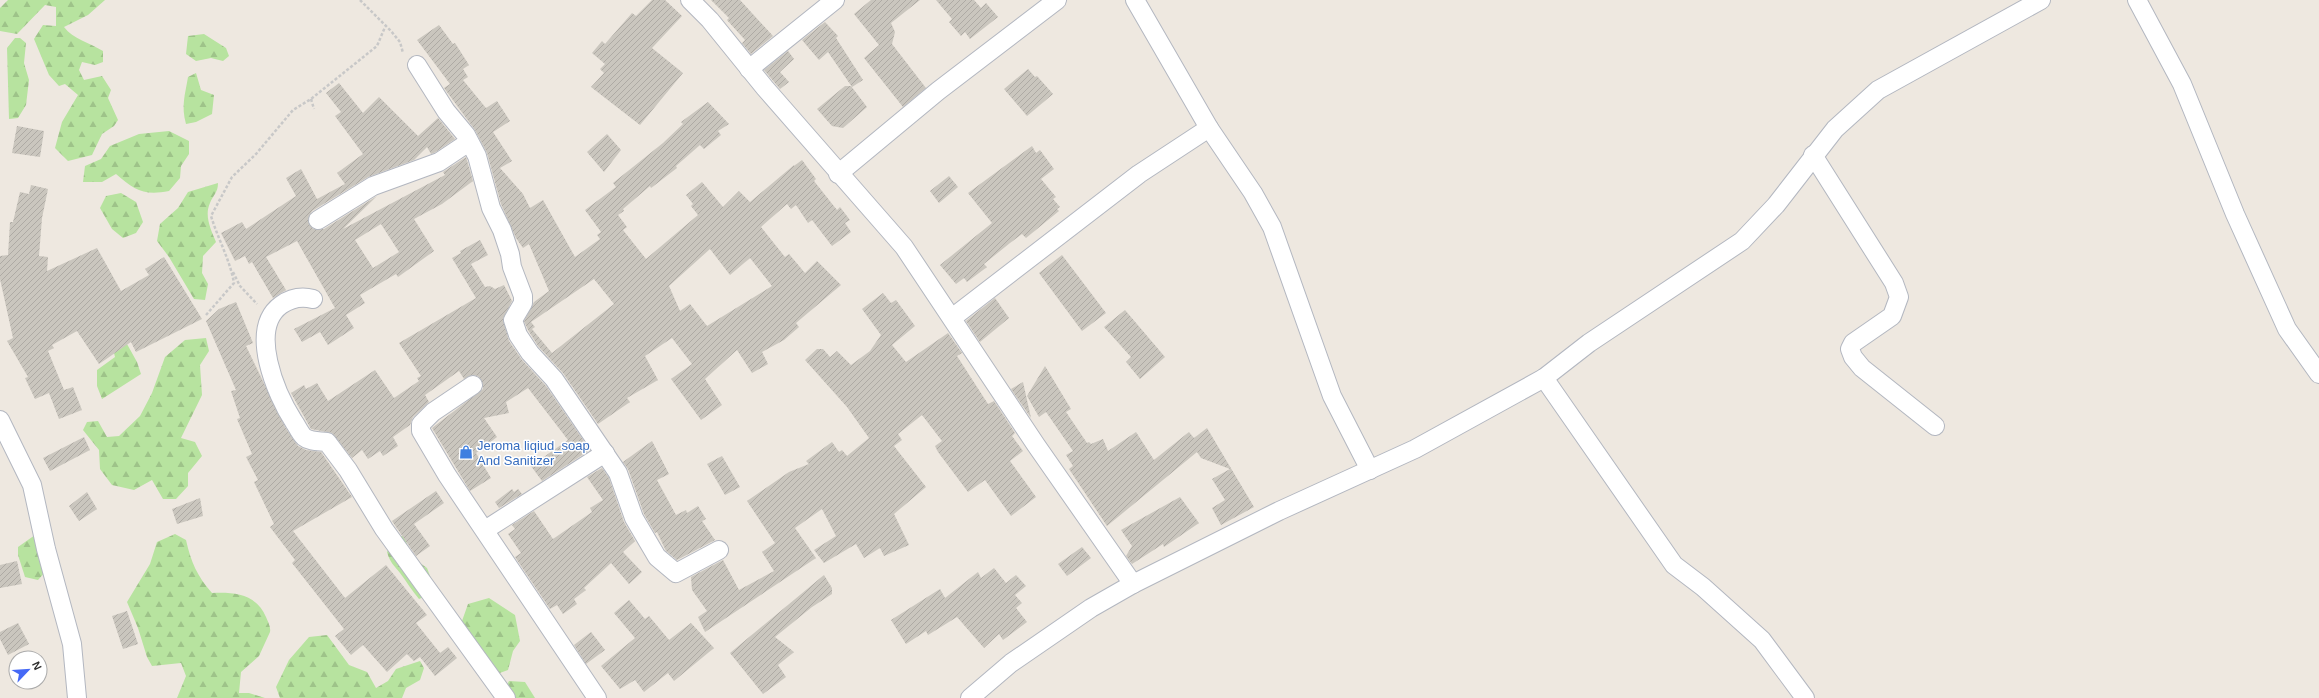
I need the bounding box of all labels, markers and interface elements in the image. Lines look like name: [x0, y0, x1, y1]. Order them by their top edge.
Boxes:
place label: Jeroma liqiud_soap And Sanitizer: [477, 438, 590, 468]
shop icon: Jeroma liqiud_soap And Sanitizer: [458, 444, 474, 460]
north arrow: [8, 650, 48, 690]
text: N: [30, 660, 44, 672]

